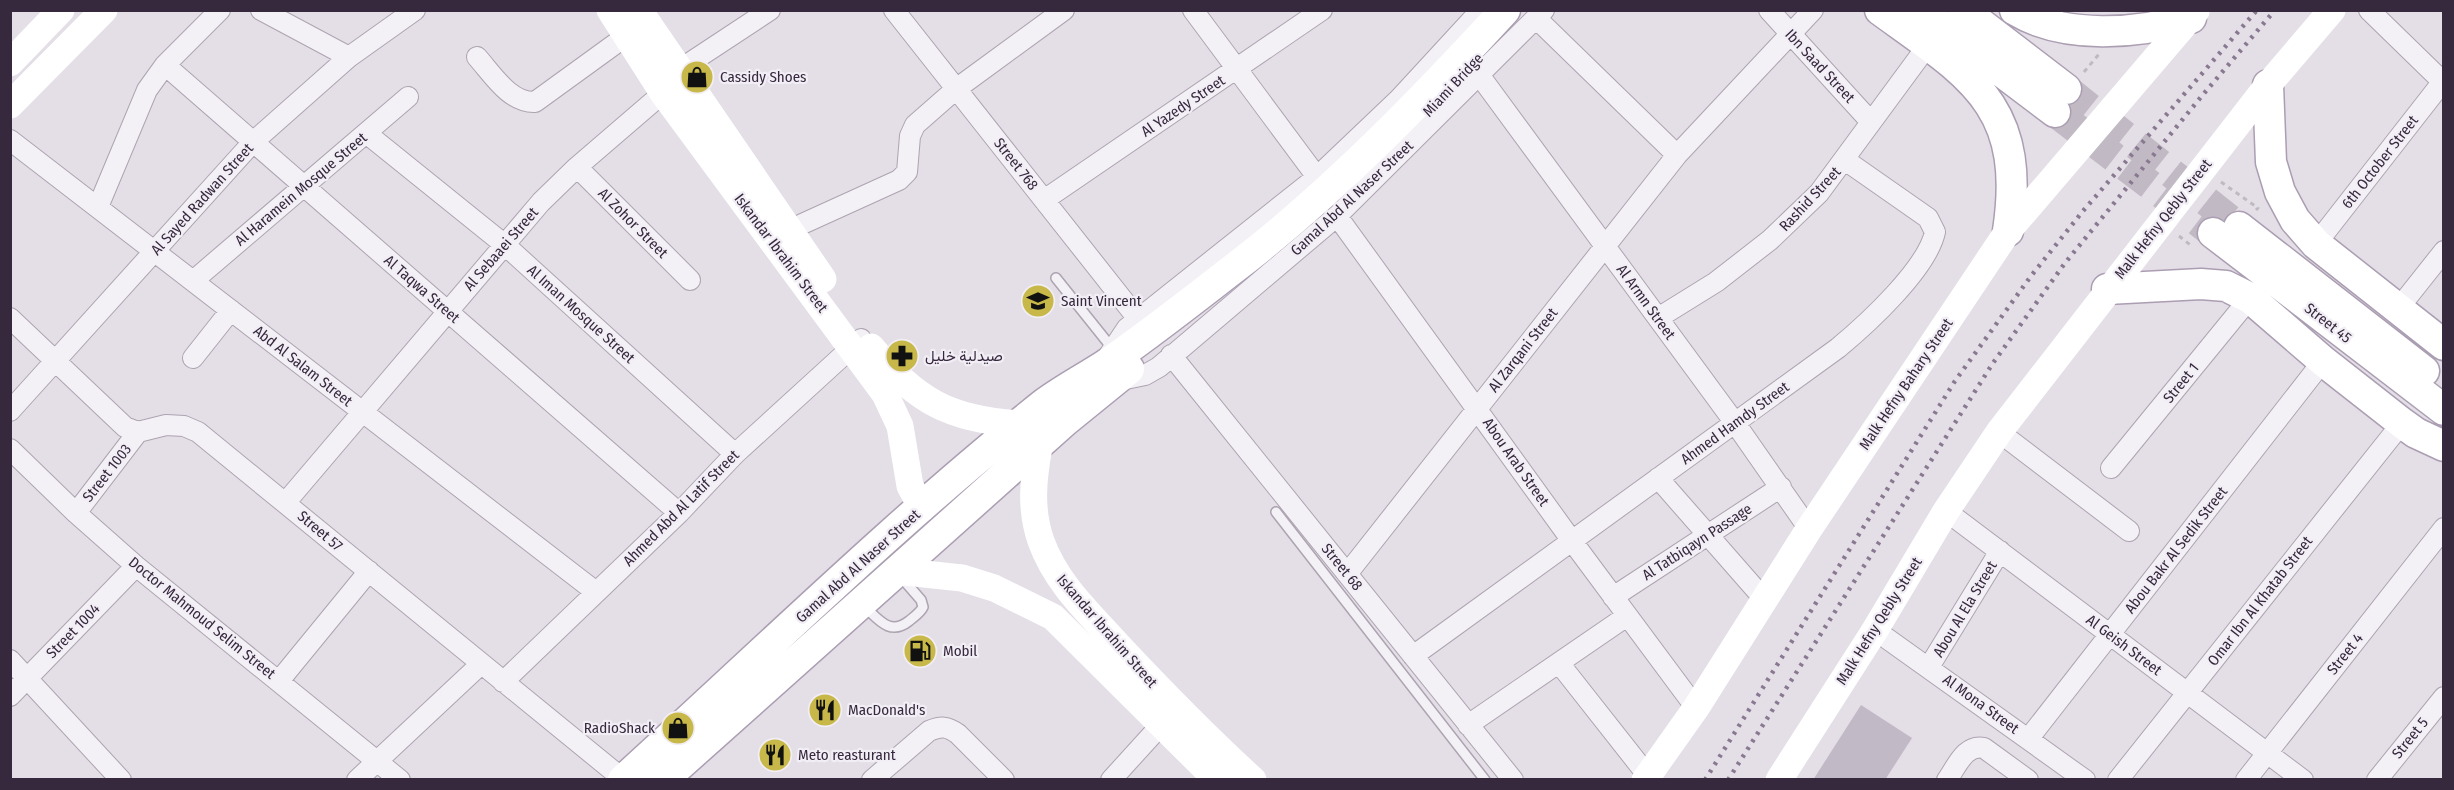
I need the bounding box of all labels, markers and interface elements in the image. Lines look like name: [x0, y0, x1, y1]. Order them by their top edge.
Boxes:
street label: Ibn Saad Street: [1781, 26, 1859, 107]
street label: Miami Bridge: [1419, 50, 1487, 120]
shop icon: Cassidy Shoes: [679, 59, 715, 95]
place label: Cassidy Shoes: [720, 68, 806, 86]
street label: Al Yazedy Street: [1138, 71, 1228, 141]
street label: 6th October Street: [2338, 112, 2422, 212]
street label: Al Haramein Mosque Street: [231, 128, 371, 249]
street label: Street 768: [990, 134, 1042, 194]
street label: Gamal Abd Al Naser Street: [1287, 137, 1417, 259]
street label: Al Sayed Radwan Street: [147, 139, 257, 259]
street label: Malk Hefny Qebly Street: [2111, 155, 2215, 283]
street label: Rashid Street: [1776, 163, 1845, 235]
street label: Al Zohor Street: [594, 184, 672, 262]
street label: Iskandar Ibrahim Street: [730, 190, 832, 316]
street label: Al Sebaaei Street: [460, 204, 542, 294]
street label: Al Taqwa Street: [380, 251, 464, 327]
street label: Al Iman Mosque Street: [524, 261, 638, 367]
street label: Al Armn Street: [1613, 261, 1679, 343]
school or university icon: Saint Vincent: [1020, 283, 1056, 319]
place label: Saint Vincent: [1061, 292, 1142, 310]
street label: Street 45: [2301, 299, 2355, 347]
street label: Al Zarqani Street: [1485, 304, 1562, 396]
street label: Malk Hefny Bahary Street: [1855, 315, 1957, 453]
street label: Abd Al Salam Street: [250, 322, 356, 410]
pharmacy icon: صيدلية خليل: [884, 338, 920, 374]
place label: صيدلية خليل: [925, 347, 1003, 365]
street label: Street 1: [2159, 359, 2203, 407]
street label: Ahmed Hamdy Street: [1677, 378, 1793, 468]
street label: Abou Arab Street: [1479, 414, 1553, 510]
street label: Street 1003: [79, 440, 135, 506]
street label: Ahmed Abd Al Latif Street: [619, 446, 743, 570]
street label: Abou Bakr Al Sedik Street: [2121, 483, 2231, 617]
street label: Al Tatbiqayn Passage: [1639, 500, 1755, 584]
street label: Gamal Abd Al Naser Street: [792, 505, 924, 626]
street label: Street 57: [294, 507, 346, 555]
street label: Omar Ibn Al Khatab Street: [2204, 533, 2316, 669]
street label: Street 68: [1318, 540, 1366, 594]
street label: Doctor Mahmoud Selim Street: [125, 553, 279, 683]
street label: Malk Hefny Qebly Street: [1832, 554, 1926, 688]
street label: Abou Al Ela Street: [1929, 558, 2001, 660]
street label: Iskandar Ibrahim Street: [1053, 571, 1161, 691]
street label: Street 1004: [43, 600, 103, 662]
street label: Al Geish Street: [2083, 611, 2165, 679]
street label: Street 4: [2323, 630, 2367, 678]
fuel station icon: Mobil: [902, 633, 938, 669]
place label: Mobil: [943, 642, 977, 660]
street label: Al Mona Street: [1939, 670, 2023, 738]
restaurant icon: MacDonald's: [807, 692, 843, 728]
place label: MacDonald's: [848, 701, 925, 719]
shop icon: RadioShack: [660, 710, 696, 746]
street label: Street 5: [2388, 714, 2432, 762]
place label: RadioShack: [584, 719, 655, 737]
restaurant icon: Meto reasturant: [757, 737, 793, 773]
place label: Meto reasturant: [798, 746, 896, 764]

